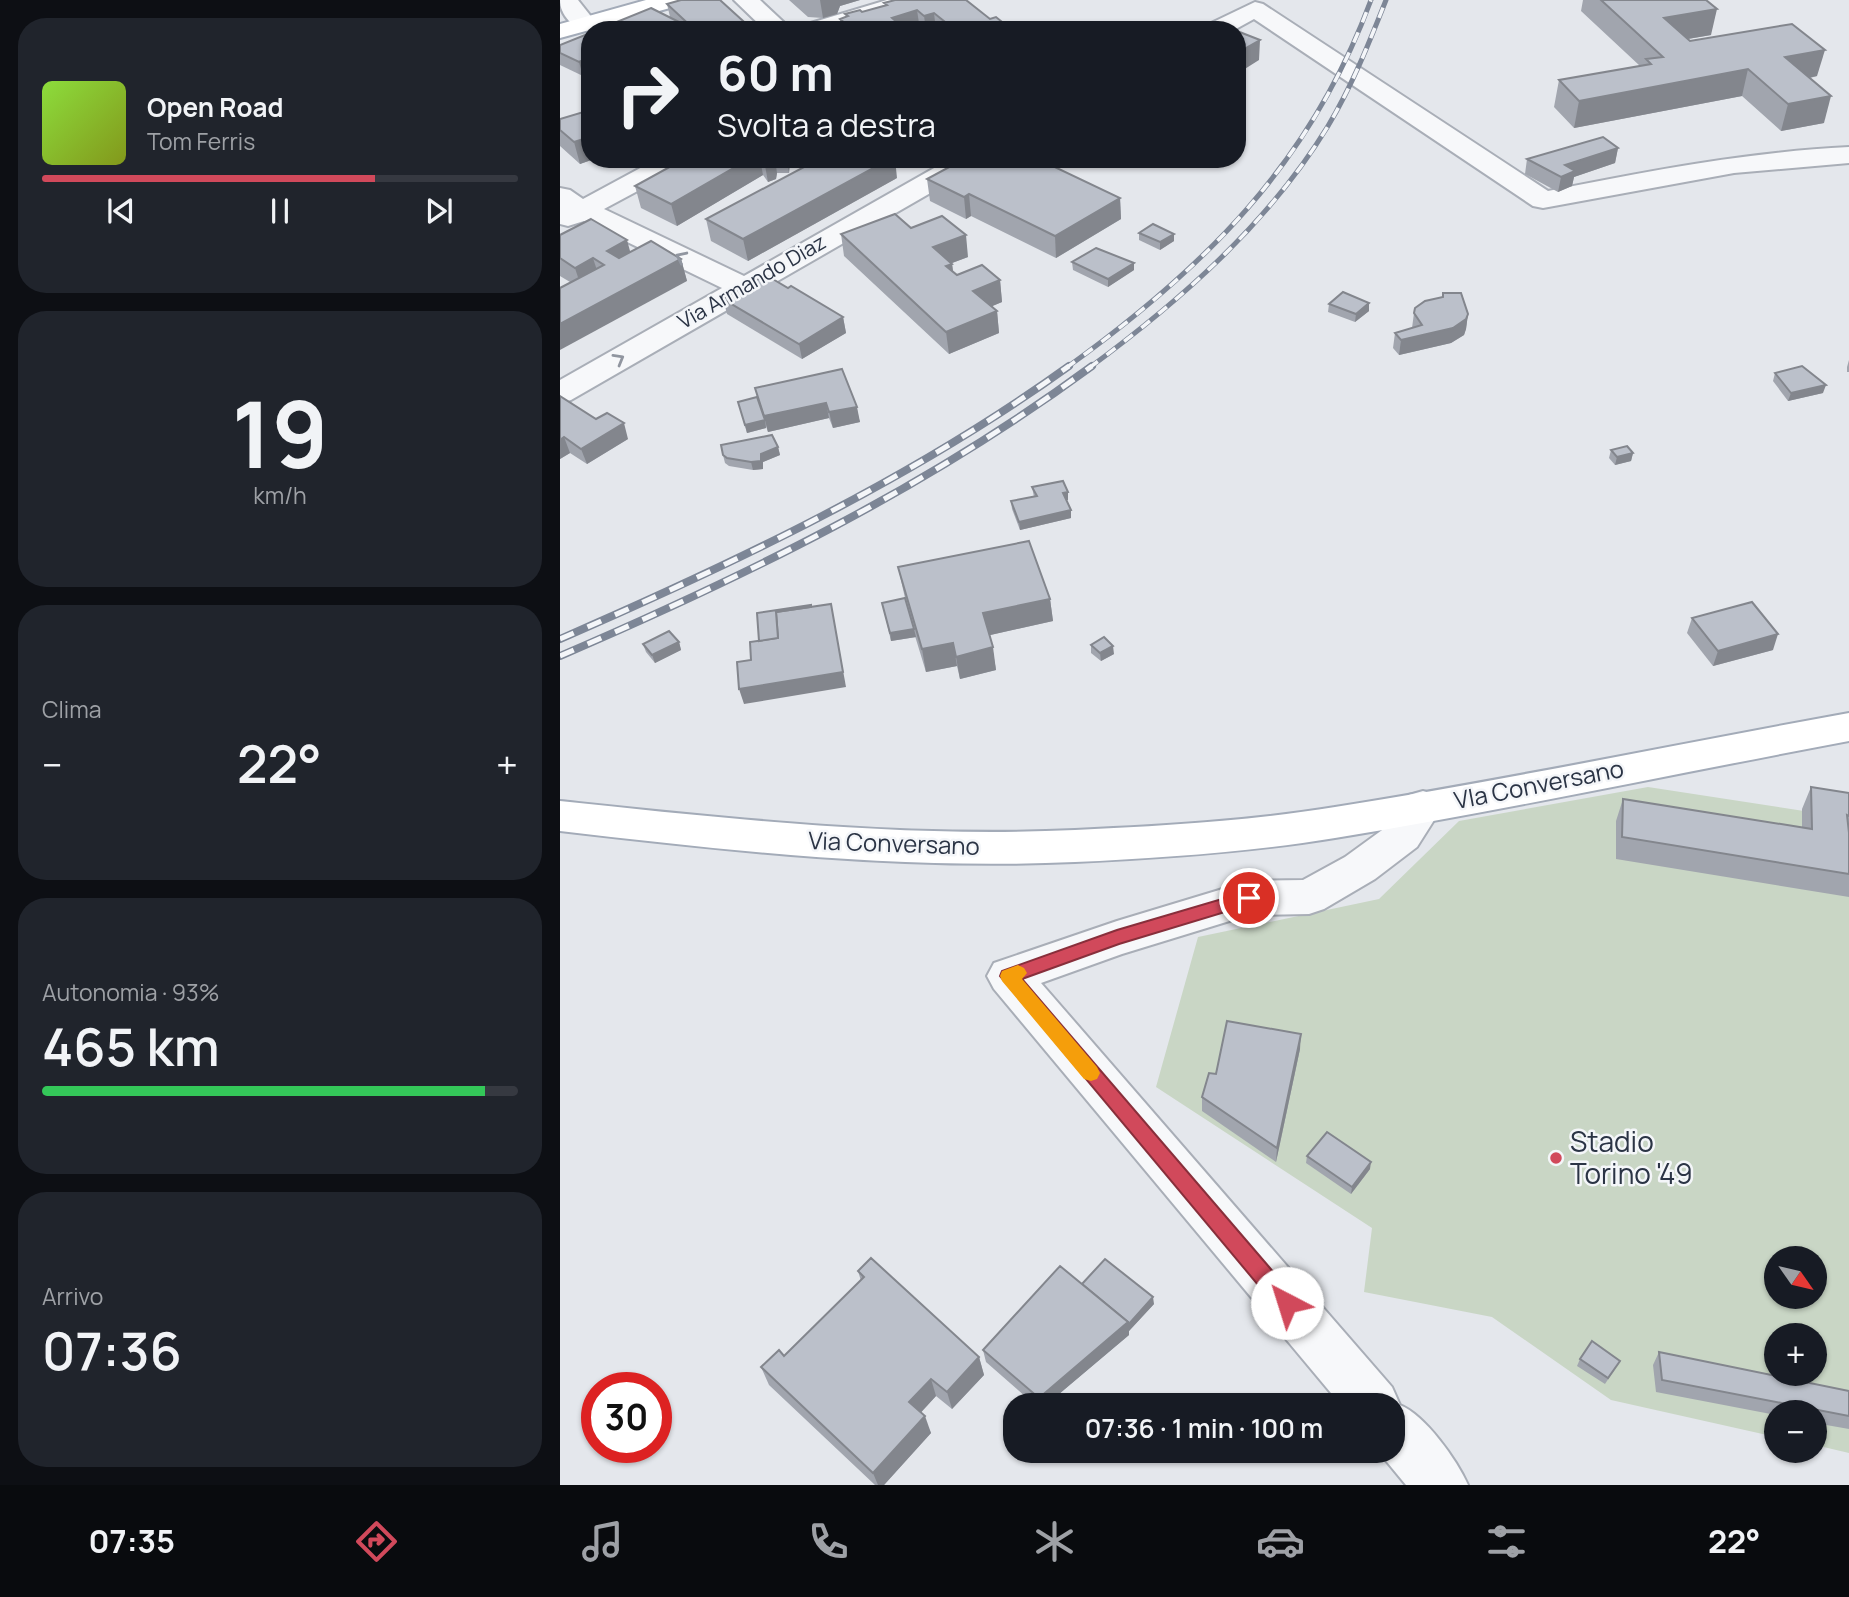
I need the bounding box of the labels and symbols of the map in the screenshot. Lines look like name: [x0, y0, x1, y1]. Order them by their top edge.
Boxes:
street label: Via Armando Diaz: [672, 227, 831, 335]
one-way arrow: [676, 252, 688, 266]
one-way arrow: [612, 354, 624, 367]
street label: VIa Conversano: [1451, 751, 1626, 816]
street label: Via Conversano: [808, 823, 980, 862]
pin: [1219, 868, 1279, 928]
place label: Stadio Torino '49: [1570, 1122, 1693, 1192]
marker: Stadio Torino '49: [1548, 1150, 1564, 1166]
north arrow: [1764, 1246, 1827, 1309]
position arrow: [1250, 1266, 1324, 1340]
speed limit sign: 30: [581, 1372, 672, 1463]

